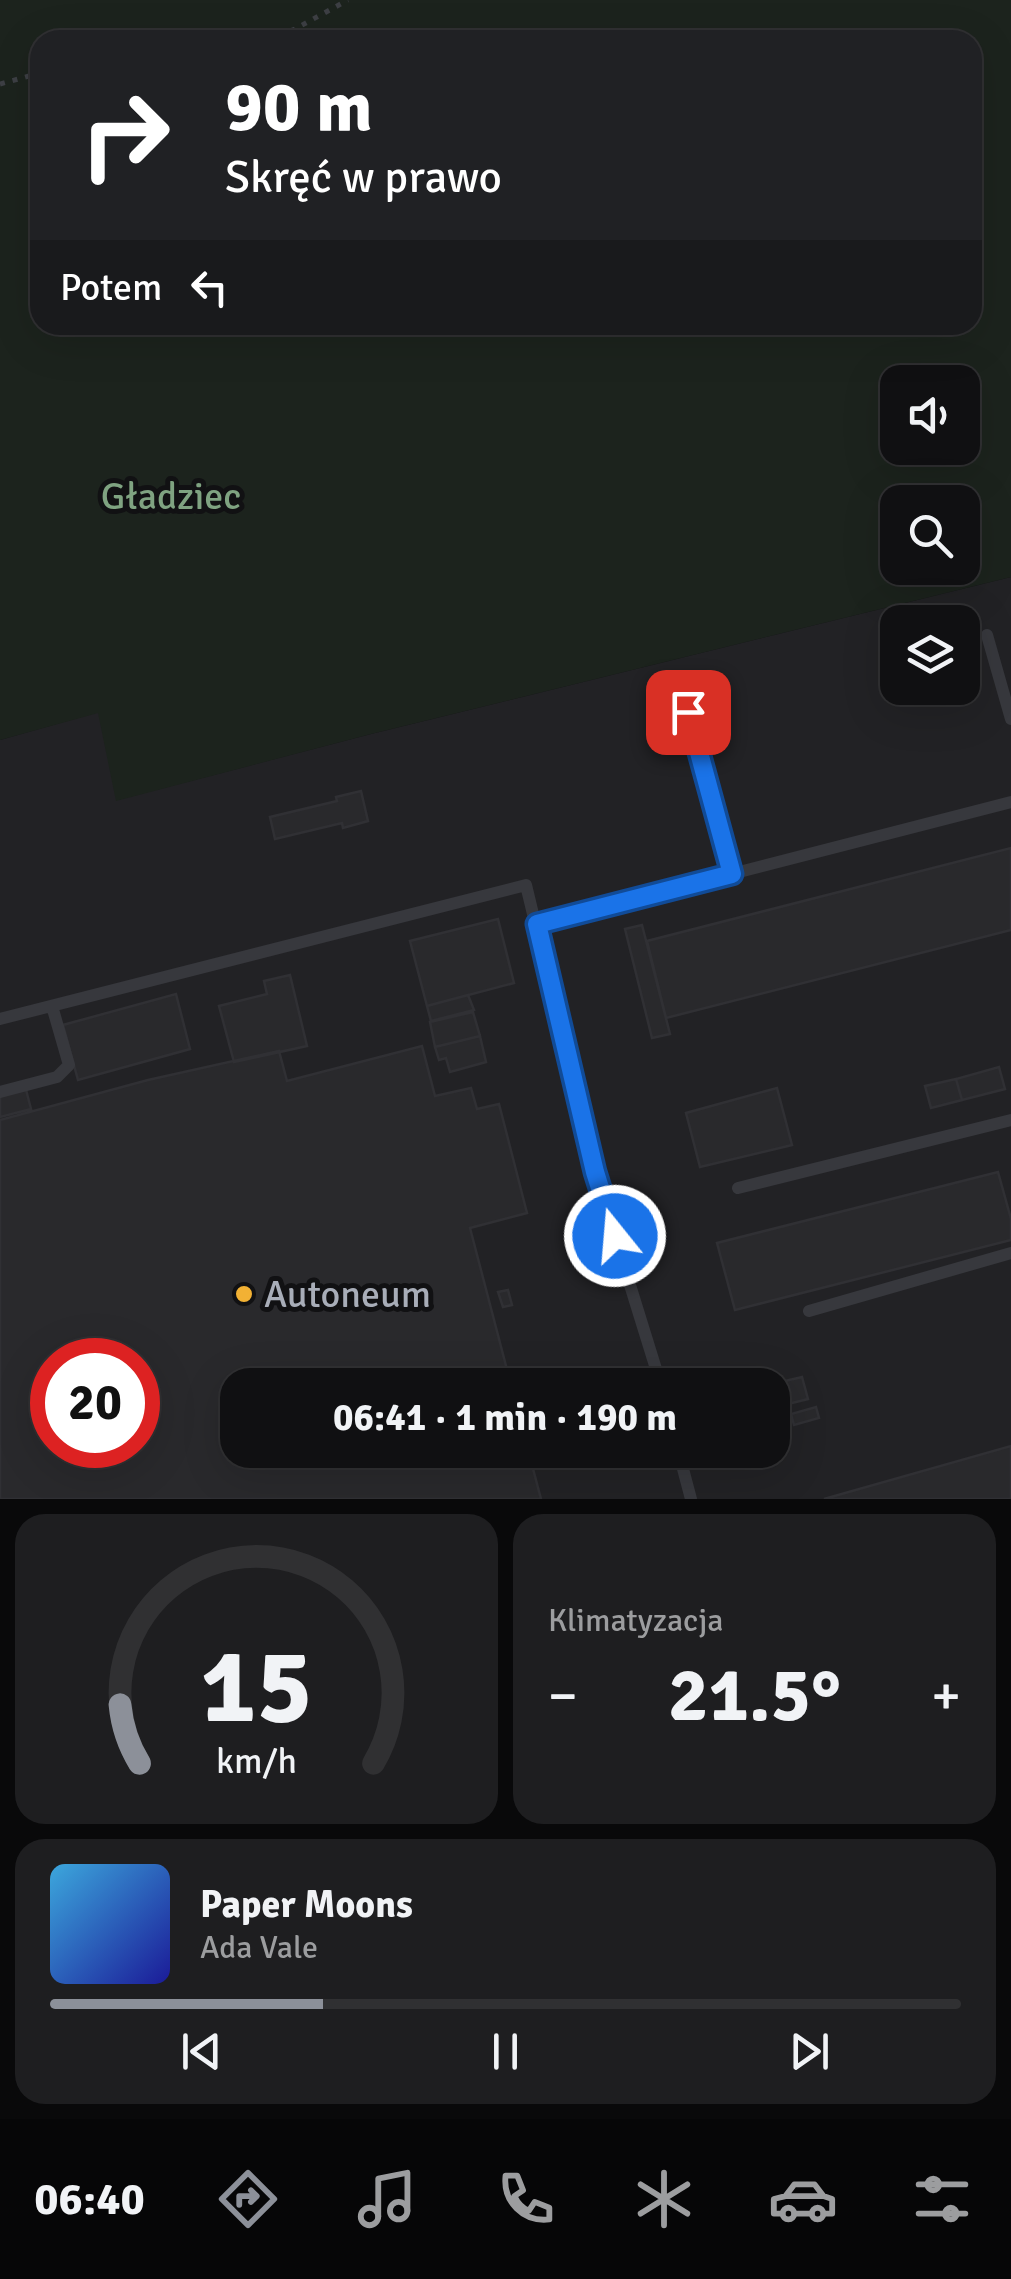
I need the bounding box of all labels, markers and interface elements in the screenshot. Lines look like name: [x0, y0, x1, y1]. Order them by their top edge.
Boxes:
text: 90 m: [225, 64, 373, 150]
icon: right: [60, 70, 190, 200]
text: Skręć w prawo: [225, 150, 502, 205]
icon: left: [182, 260, 237, 315]
text: Potem: [60, 264, 162, 311]
map controls: [880, 365, 980, 705]
button: sound: [880, 365, 980, 465]
park label: Gładziec: [101, 473, 241, 520]
button: search: [880, 485, 980, 585]
button: layers: [880, 605, 980, 705]
pin: [646, 670, 731, 755]
icon: arrive: [661, 685, 716, 740]
position arrow: [563, 1184, 667, 1288]
place label: Autoneum: [264, 1271, 431, 1318]
marker: Autoneum: [233, 1283, 255, 1305]
speed limit sign: 20: [30, 1338, 160, 1468]
text: 06:41 · 1 min · 190 m: [333, 1394, 677, 1441]
text: Klimatyzacja: [548, 1601, 724, 1640]
text: 15: [200, 1623, 313, 1751]
text: 21.5°: [668, 1649, 841, 1742]
text: −: [548, 1662, 578, 1730]
text: +: [931, 1662, 961, 1730]
text: km/h: [216, 1739, 297, 1783]
text: Paper Moons: [200, 1881, 413, 1928]
text: Ada Vale: [200, 1928, 318, 1967]
icon: previous: [174, 2024, 229, 2079]
icon: pause: [478, 2024, 533, 2079]
icon: next: [782, 2024, 837, 2079]
icon: directions: [213, 2164, 283, 2234]
icon: music: [352, 2164, 422, 2234]
icon: phone: [491, 2164, 561, 2234]
icon: climate: [629, 2164, 699, 2234]
icon: car: [768, 2164, 838, 2234]
icon: filters: [907, 2164, 977, 2234]
text: 06:40: [34, 2172, 145, 2227]

